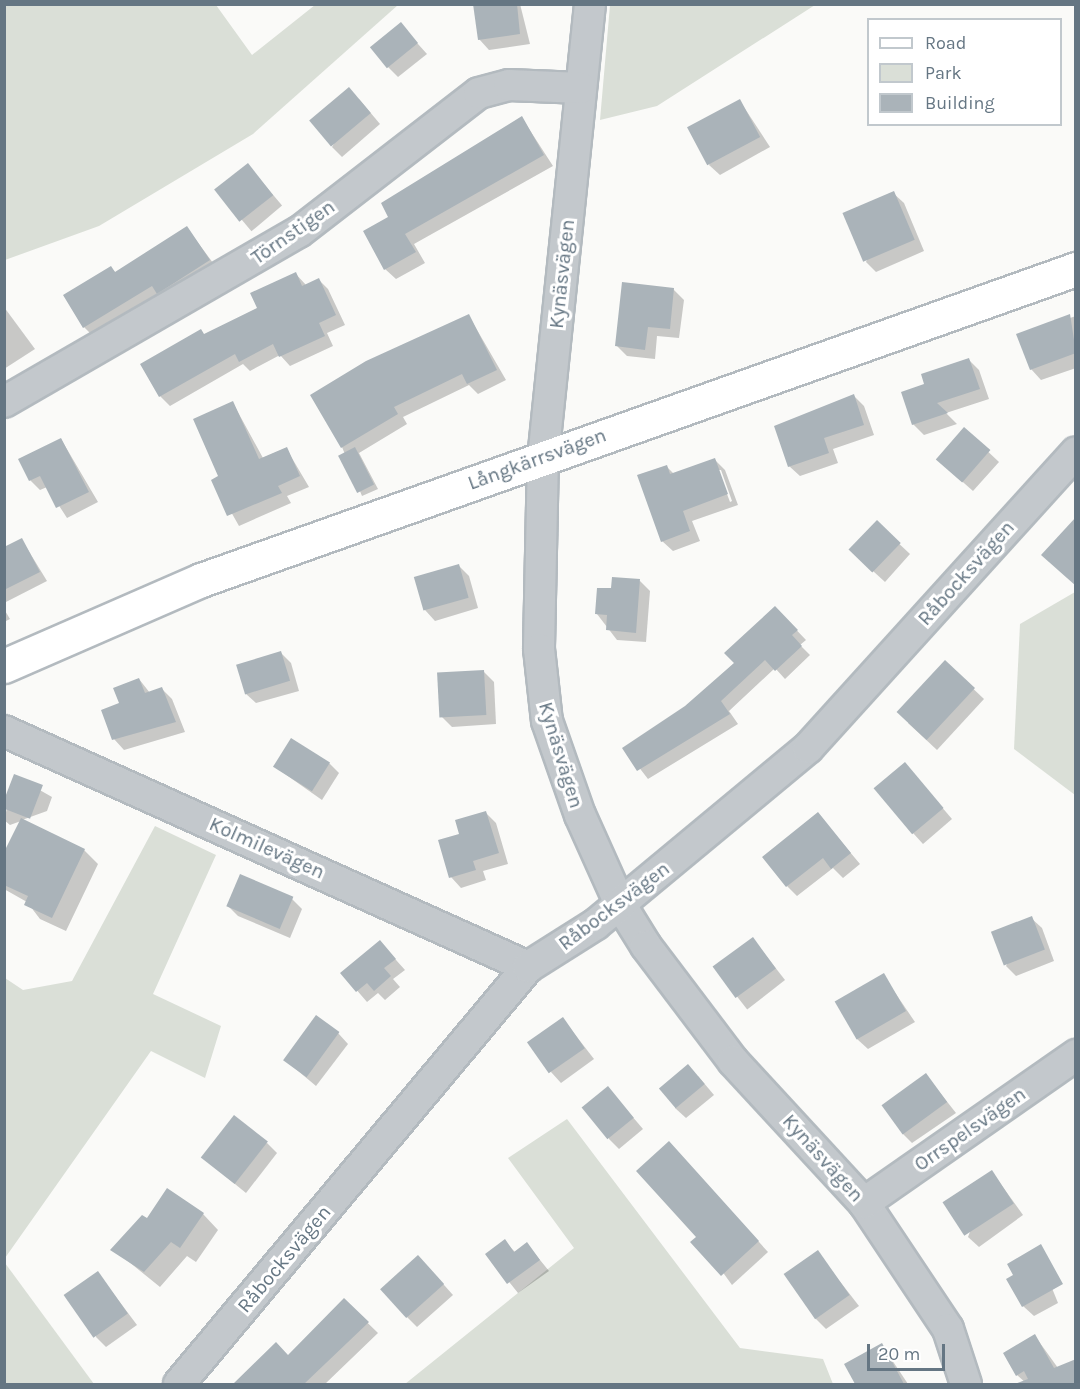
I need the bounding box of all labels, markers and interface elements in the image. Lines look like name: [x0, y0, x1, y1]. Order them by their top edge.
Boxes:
legend: [867, 18, 1062, 126]
text: Road: [925, 32, 966, 54]
text: Park: [925, 62, 962, 84]
text: Building: [925, 92, 995, 114]
street label: Törnstigen: [247, 195, 339, 269]
street label: Kynäsvägen: [544, 218, 580, 330]
street label: Långkärrsvägen: [464, 423, 610, 495]
street label: Råbocksvägen: [913, 516, 1019, 630]
street label: Kynäsvägen: [533, 699, 589, 811]
street label: Kolmilevägen: [206, 812, 328, 884]
street label: Råbocksvägen: [554, 856, 674, 956]
street label: Orrspelsvägen: [910, 1082, 1030, 1176]
street label: Kynäsvägen: [777, 1109, 869, 1207]
street label: Råbocksvägen: [232, 1200, 336, 1318]
scale bar: [870, 1332, 948, 1370]
text: 20 m: [878, 1343, 920, 1365]

